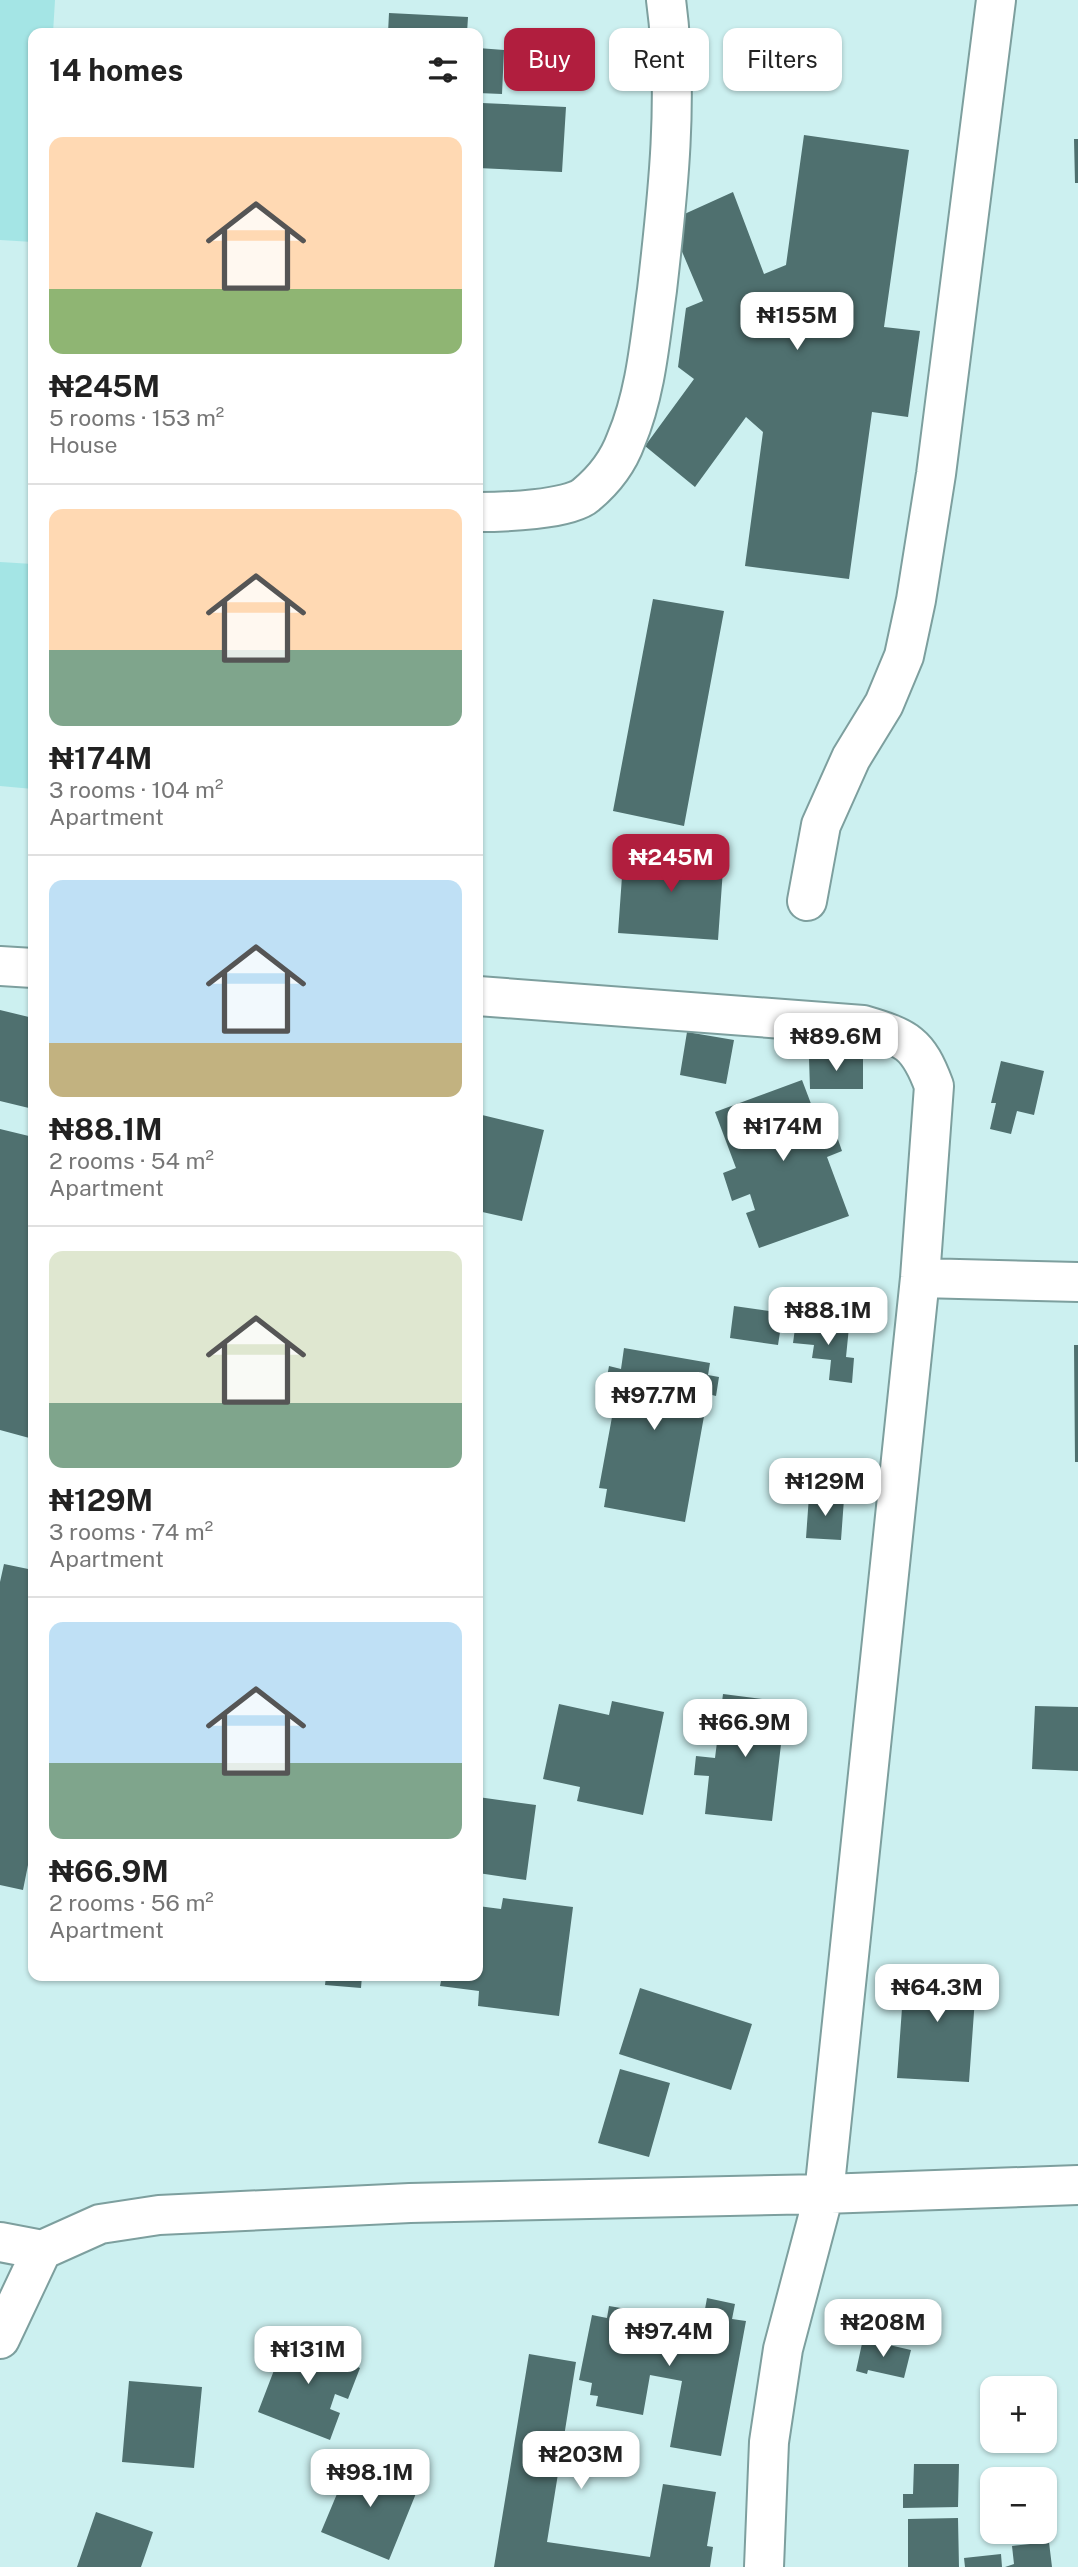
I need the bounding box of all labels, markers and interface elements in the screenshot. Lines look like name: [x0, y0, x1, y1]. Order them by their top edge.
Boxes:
chip: Buy: [504, 28, 595, 91]
chip: Rent: [609, 28, 709, 91]
chip: Filters: [723, 28, 842, 91]
icon: filters: [424, 51, 462, 89]
text: 14 homes: [49, 52, 183, 88]
icon: home: [193, 183, 319, 309]
pin: ₦155M: [748, 292, 846, 352]
text: ₦155M: [756, 301, 838, 328]
text: ₦245M: [49, 368, 160, 404]
text: 5 rooms · 153 m²: [49, 404, 224, 431]
text: House: [49, 431, 117, 458]
icon: home: [193, 555, 319, 681]
text: ₦174M: [49, 740, 152, 776]
text: 3 rooms · 104 m²: [49, 776, 223, 803]
text: Apartment: [49, 803, 164, 830]
pin: ₦245M: [622, 834, 720, 894]
text: ₦245M: [628, 843, 714, 870]
icon: home: [193, 926, 319, 1052]
pin: ₦89.6M: [779, 1014, 893, 1073]
text: ₦89.6M: [790, 1022, 882, 1049]
pin: ₦174M: [734, 1104, 832, 1163]
text: ₦88.1M: [49, 1111, 163, 1147]
text: ₦174M: [743, 1112, 823, 1139]
text: 2 rooms · 54 m²: [49, 1147, 214, 1174]
text: Apartment: [49, 1174, 164, 1201]
pin: ₦88.1M: [771, 1288, 885, 1347]
text: ₦88.1M: [784, 1296, 872, 1323]
icon: home: [193, 1297, 319, 1423]
pin: ₦97.7M: [597, 1372, 711, 1432]
text: ₦97.7M: [611, 1381, 697, 1408]
pin: ₦129M: [776, 1458, 874, 1518]
text: ₦129M: [785, 1467, 865, 1494]
text: ₦129M: [49, 1482, 153, 1518]
text: 3 rooms · 74 m²: [49, 1518, 213, 1545]
text: Apartment: [49, 1545, 164, 1572]
icon: home: [193, 1668, 319, 1794]
pin: ₦66.9M: [688, 1700, 802, 1759]
text: ₦66.9M: [699, 1708, 791, 1735]
text: ₦66.9M: [49, 1853, 169, 1889]
text: 2 rooms · 56 m²: [49, 1889, 214, 1916]
text: Apartment: [49, 1916, 164, 1943]
pin: ₦64.3M: [880, 1965, 994, 2024]
text: ₦64.3M: [891, 1973, 983, 2000]
pin: ₦208M: [834, 2300, 932, 2359]
pin: ₦97.4M: [612, 2308, 726, 2368]
text: ₦208M: [841, 2308, 926, 2335]
text: ₦97.4M: [625, 2317, 713, 2344]
pin: ₦131M: [259, 2326, 357, 2386]
text: ₦131M: [270, 2335, 346, 2362]
map controls: [980, 2376, 1057, 2544]
button: +: [980, 2376, 1057, 2453]
pin: ₦203M: [532, 2432, 630, 2491]
text: ₦203M: [539, 2440, 623, 2467]
pin: ₦98.1M: [313, 2450, 427, 2509]
text: ₦98.1M: [327, 2458, 413, 2485]
button: −: [980, 2467, 1057, 2544]

